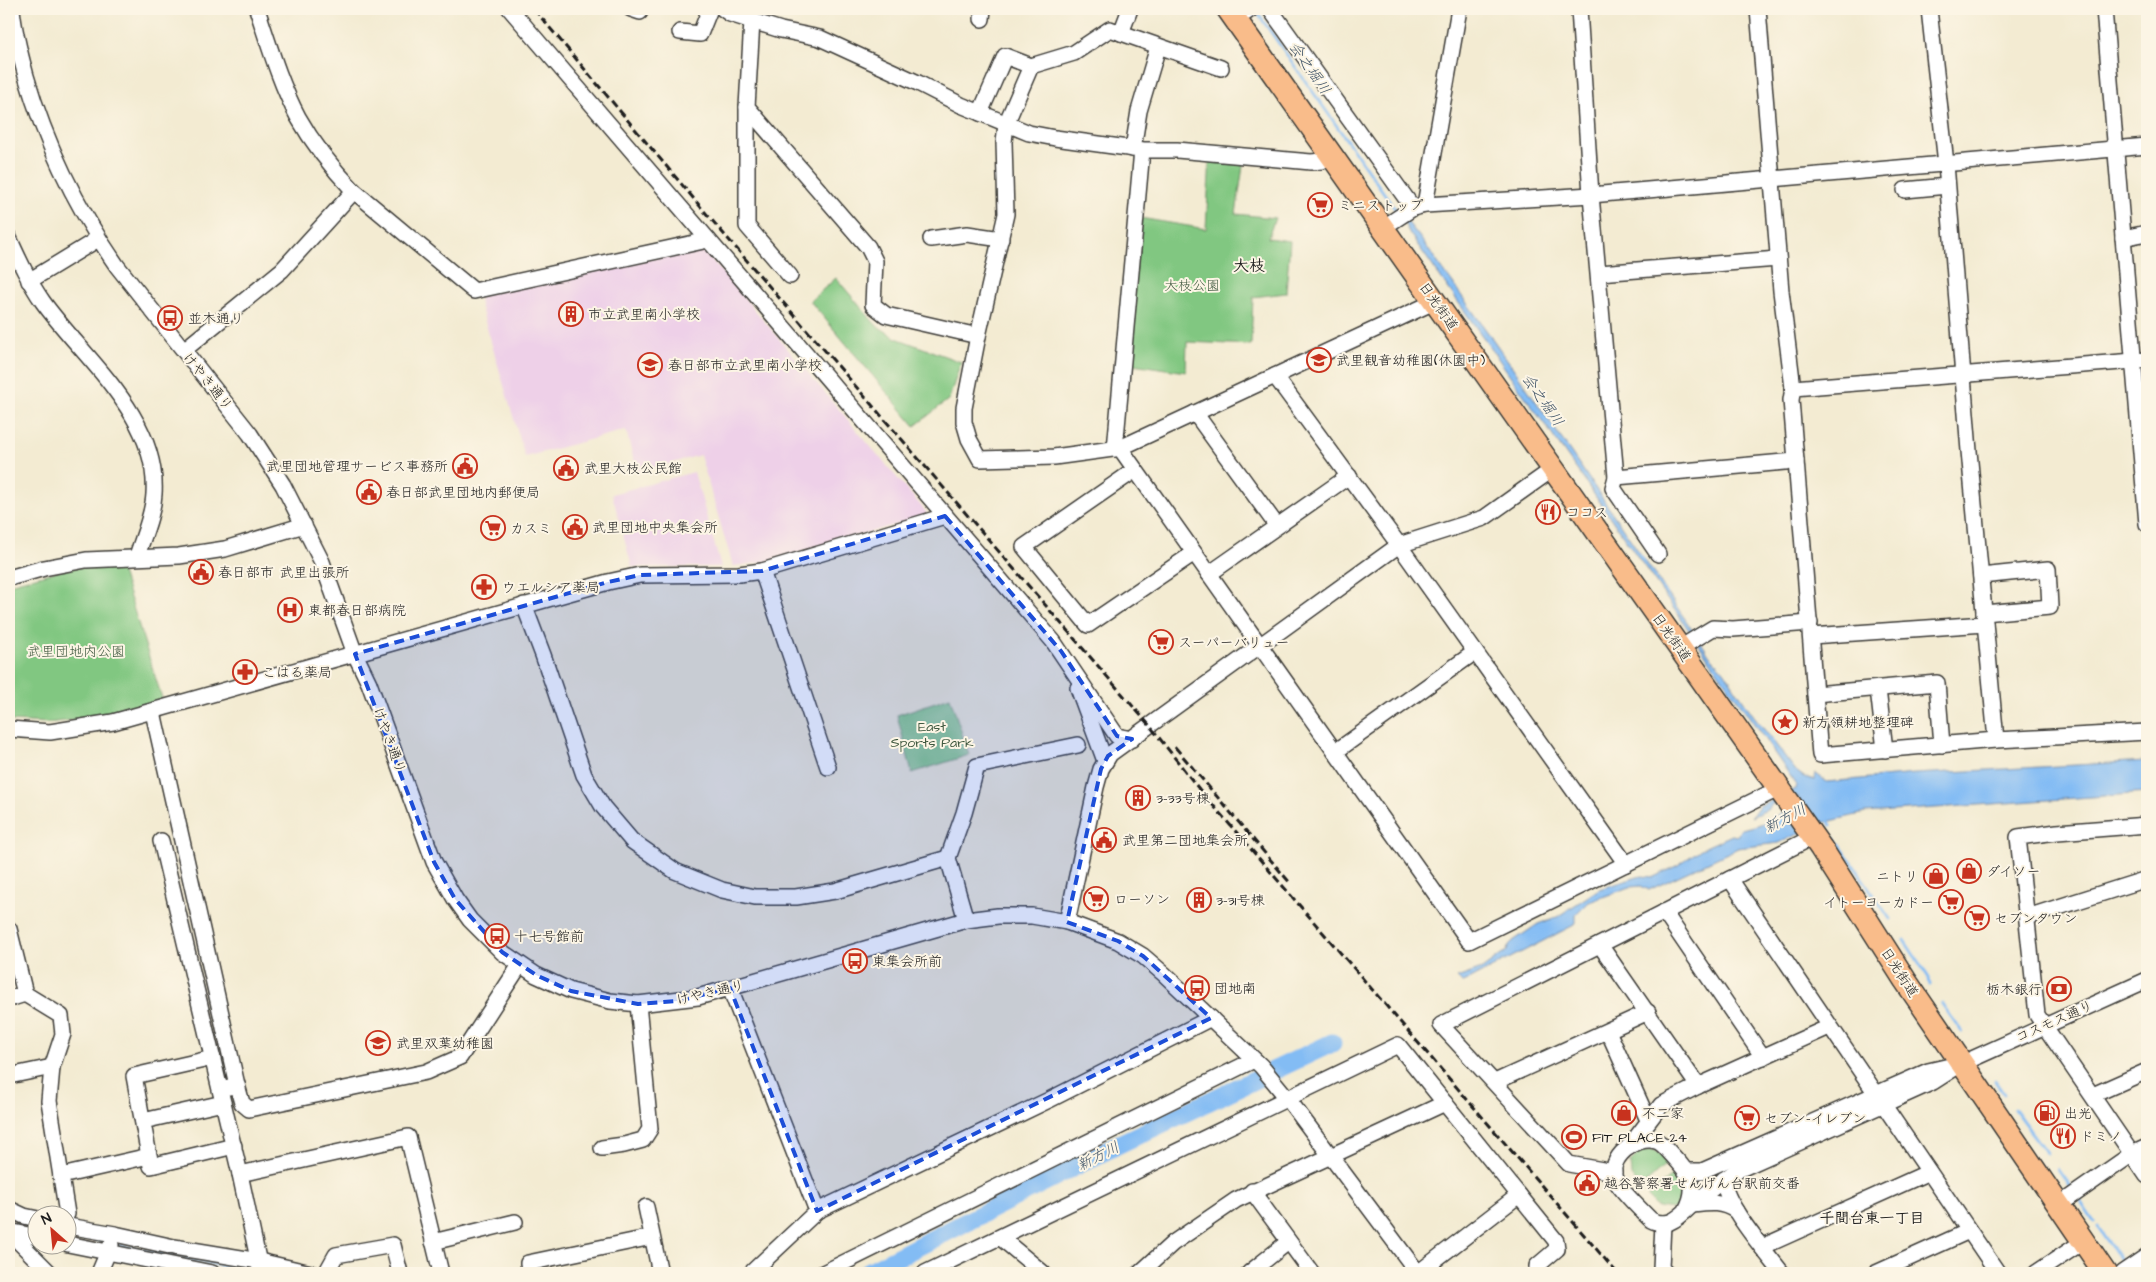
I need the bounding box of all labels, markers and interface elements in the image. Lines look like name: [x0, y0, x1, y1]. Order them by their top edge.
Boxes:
water label: 会之堀川: [1284, 38, 1335, 99]
supermarket icon: ミニストップ: [1307, 192, 1333, 218]
place label: ミニストップ: [1338, 196, 1423, 216]
district label: 大枝: [1233, 255, 1265, 277]
park label: 大枝公園: [1164, 276, 1220, 296]
street label: 日光街道: [1414, 278, 1462, 335]
building icon: 市立武里南小学校: [558, 301, 584, 327]
bus stop icon: 並木通り: [157, 305, 183, 331]
place label: 市立武里南小学校: [588, 305, 700, 325]
place label: 並木通り: [188, 309, 244, 329]
school or university icon: 武里観音幼稚園(休園中): [1306, 347, 1332, 373]
street label: けやき通り: [177, 348, 237, 415]
place label: 武里観音幼稚園(休園中): [1336, 351, 1485, 371]
school or university icon: 春日部市立武里南小学校: [637, 352, 663, 378]
place label: 春日部市立武里南小学校: [668, 356, 822, 376]
water label: 会之堀川: [1517, 370, 1568, 431]
public building icon: 武里団地管理サービス事務所: [452, 453, 478, 479]
public building icon: 武里大枝公民館: [553, 455, 579, 481]
place label: 武里団地管理サービス事務所: [266, 457, 448, 477]
place label: 武里大枝公民館: [584, 459, 682, 479]
public building icon: 春日部武里団地内郵便局: [356, 479, 382, 505]
place label: 春日部武里団地内郵便局: [386, 483, 540, 503]
restaurant icon: ココス: [1535, 499, 1561, 525]
place label: ココス: [1566, 503, 1608, 523]
public building icon: 武里団地中央集会所: [562, 514, 588, 540]
supermarket icon: カスミ: [480, 515, 506, 541]
place label: 武里団地中央集会所: [592, 518, 718, 538]
place label: カスミ: [510, 519, 552, 539]
public building icon: 春日部市 武里出張所: [188, 559, 214, 585]
place label: 春日部市 武里出張所: [218, 563, 350, 583]
pharmacy icon: ウエルシア薬局: [471, 574, 497, 600]
place label: ウエルシア薬局: [502, 578, 600, 598]
hospital icon: 東都春日部病院: [277, 597, 303, 623]
place label: 東都春日部病院: [308, 601, 406, 621]
street label: 日光街道: [1647, 609, 1695, 666]
supermarket icon: スーパーバリュー: [1148, 629, 1174, 655]
place label: スーパーバリュー: [1178, 633, 1289, 653]
park label: 武里団地内公園: [27, 642, 125, 662]
pharmacy icon: こはる薬局: [232, 659, 258, 685]
place label: こはる薬局: [262, 663, 332, 683]
street label: けやき通り: [368, 704, 410, 777]
place icon: 新方領耕地整理碑: [1772, 709, 1798, 735]
place label: 新方領耕地整理碑: [1802, 713, 1914, 733]
park label: East Sports Park: [890, 717, 974, 753]
building icon: 3-33号棟: [1125, 785, 1151, 811]
place label: 3-33号棟: [1156, 789, 1211, 809]
water label: 新方川: [1760, 799, 1810, 838]
public building icon: 武里第二団地集会所: [1091, 827, 1117, 853]
place label: 武里第二団地集会所: [1122, 831, 1248, 851]
shop icon: ダイソー: [1956, 858, 1982, 884]
place label: ダイソー: [1986, 862, 2041, 882]
shop icon: ニトリ: [1923, 863, 1949, 889]
place label: ニトリ: [1876, 867, 1918, 887]
supermarket icon: ローソン: [1083, 886, 1109, 912]
building icon: 3-31号棟: [1186, 887, 1212, 913]
supermarket icon: イトーヨーカドー: [1938, 889, 1964, 915]
place label: ローソン: [1114, 890, 1170, 910]
place label: 3-31号棟: [1216, 891, 1265, 911]
place label: イトーヨーカドー: [1823, 893, 1934, 913]
supermarket icon: セブンタウン: [1964, 905, 1990, 931]
place label: セブンタウン: [1994, 909, 2077, 929]
bus stop icon: 十七号館前: [484, 923, 510, 949]
place label: 十七号館前: [514, 927, 584, 947]
street label: 日光街道: [1876, 944, 1923, 1001]
bus stop icon: 東集会所前: [842, 948, 868, 974]
place label: 東集会所前: [872, 952, 942, 972]
street label: けやき通り: [674, 975, 747, 1011]
bus stop icon: 団地南: [1184, 975, 1210, 1001]
bank icon: 栃木銀行: [2046, 976, 2072, 1002]
place label: 団地南: [1214, 979, 1256, 999]
place label: 栃木銀行: [1986, 980, 2042, 1000]
street label: コスモス通り: [2012, 996, 2096, 1048]
school or university icon: 武里双葉幼稚園: [365, 1030, 391, 1056]
place label: 武里双葉幼稚園: [396, 1034, 494, 1054]
shop icon: 不二家: [1611, 1100, 1637, 1126]
fuel station icon: 出光: [2034, 1100, 2060, 1126]
place label: 不二家: [1642, 1104, 1684, 1124]
place label: 出光: [2064, 1104, 2092, 1124]
supermarket icon: セブン-イレブン: [1734, 1105, 1760, 1131]
place label: セブン-イレブン: [1764, 1109, 1866, 1129]
restaurant icon: ドミノ: [2050, 1123, 2076, 1149]
sports icon: FIT PLACE 24: [1561, 1124, 1587, 1150]
place label: ドミノ: [2080, 1127, 2122, 1147]
place label: FIT PLACE 24: [1592, 1128, 1688, 1148]
water label: 新方川: [1073, 1137, 1123, 1176]
public building icon: 越谷警察署せんげん台駅前交番: [1574, 1170, 1600, 1196]
place label: 越谷警察署せんげん台駅前交番: [1604, 1174, 1800, 1194]
north arrow: [28, 1204, 78, 1254]
text: N: [38, 1208, 55, 1230]
district label: 千間台東一丁目: [1819, 1208, 1925, 1229]

